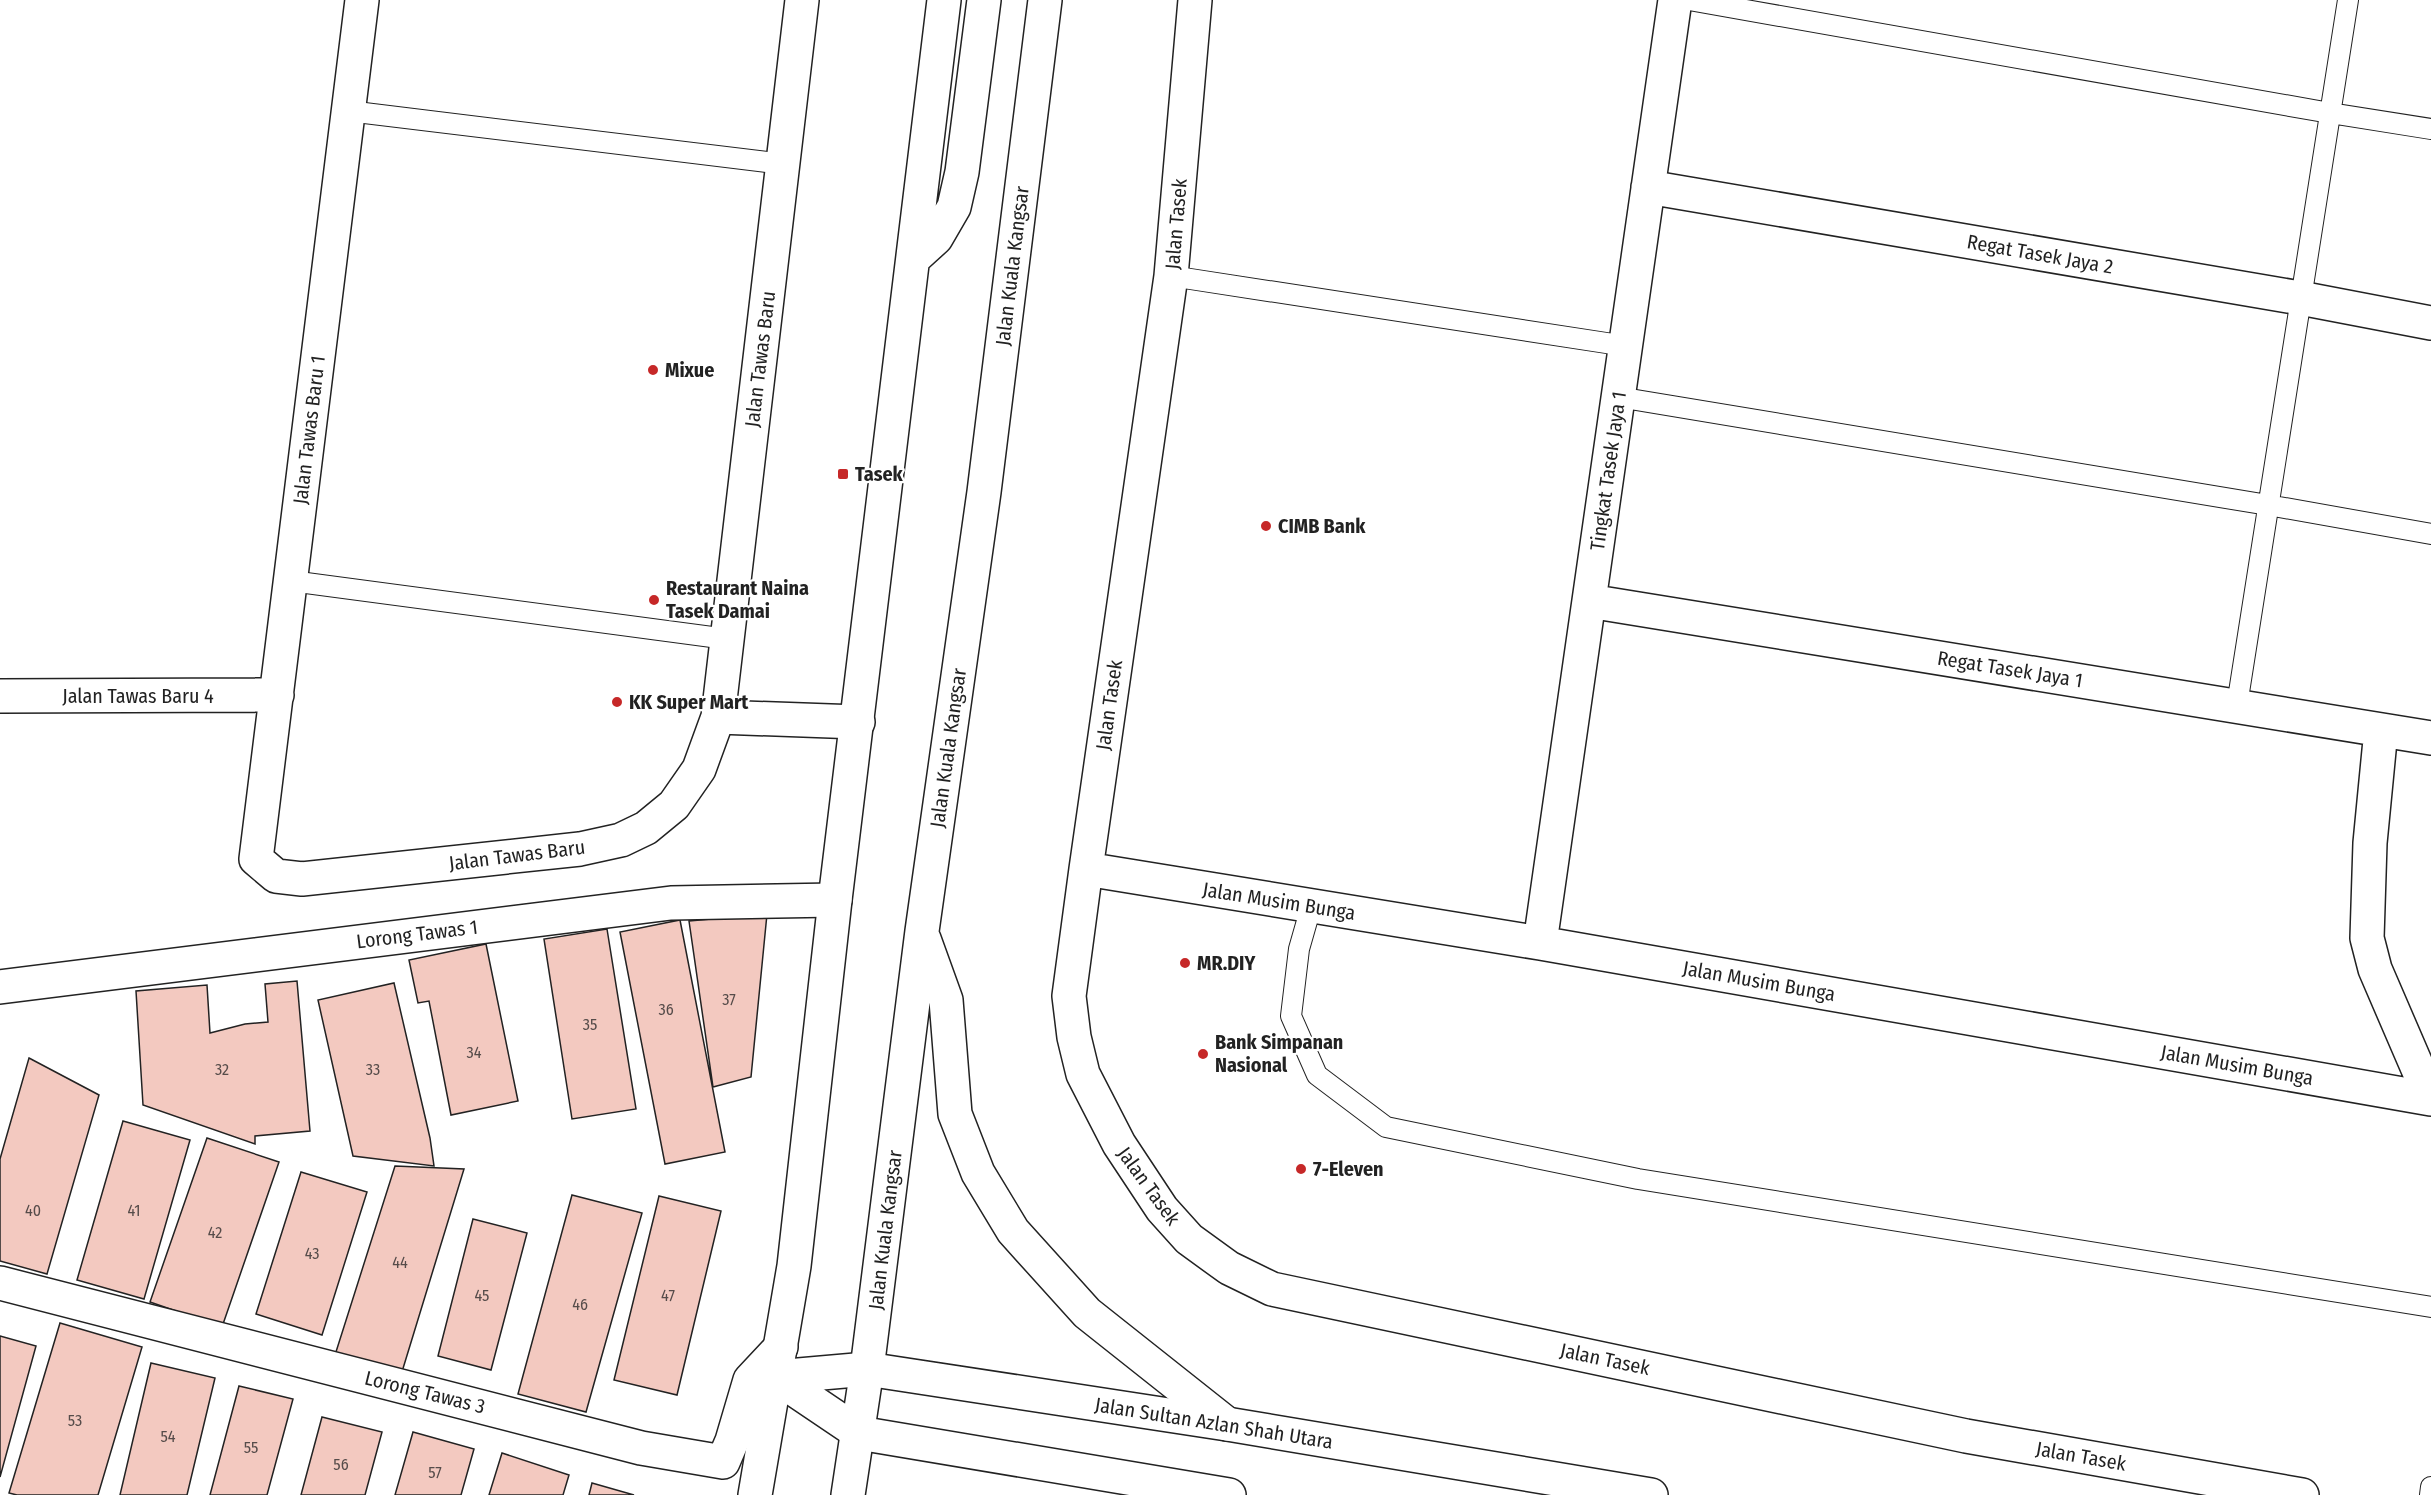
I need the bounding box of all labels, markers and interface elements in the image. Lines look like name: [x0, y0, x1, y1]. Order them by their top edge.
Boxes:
street label: Jalan Tasek: [1160, 177, 1192, 270]
street label: Jalan Kuala Kangsar: [990, 185, 1034, 347]
street label: Regat Tasek Jaya 2: [1965, 229, 2115, 279]
street label: Jalan Tawas Baru: [740, 289, 780, 429]
street label: Jalan Tawas Baru 1: [288, 354, 330, 506]
place label: Mixue: [665, 358, 714, 382]
marker: Mixue: [646, 363, 660, 377]
street label: Tingkat Tasek Jaya 1: [1585, 390, 1631, 552]
place label: Tasek: [855, 462, 904, 486]
marker: Tasek: [836, 467, 850, 481]
place label: CIMB Bank: [1278, 514, 1366, 538]
marker: CIMB Bank: [1259, 519, 1273, 533]
place label: Restaurant Naina Tasek Damai: [666, 576, 809, 623]
marker: Restaurant Naina Tasek Damai: [647, 593, 661, 607]
street label: Regat Tasek Jaya 1: [1936, 646, 2084, 692]
street label: Jalan Tasek: [1091, 658, 1127, 752]
street label: Jalan Kuala Kangsar: [925, 667, 971, 829]
street label: Jalan Tawas Baru 4: [62, 684, 214, 708]
place label: KK Super Mart: [629, 690, 749, 714]
marker: KK Super Mart: [610, 695, 624, 709]
street label: Jalan Tawas Baru: [447, 835, 587, 875]
street label: Jalan Musim Bunga: [1201, 877, 1357, 925]
street label: Lorong Tawas 1: [355, 915, 479, 953]
place label: MR.DIY: [1197, 951, 1257, 975]
marker: MR.DIY: [1178, 956, 1192, 970]
street label: Jalan Musim Bunga: [1681, 956, 1837, 1006]
house number: 37: [722, 990, 736, 1009]
house number: 36: [658, 1000, 674, 1019]
house number: 35: [583, 1015, 597, 1034]
place label: Bank Simpanan Nasional: [1215, 1030, 1343, 1077]
street label: Jalan Musim Bunga: [2159, 1040, 2315, 1090]
house number: 34: [467, 1043, 482, 1062]
marker: Bank Simpanan Nasional: [1196, 1047, 1210, 1061]
house number: 32: [215, 1060, 229, 1079]
house number: 33: [366, 1060, 380, 1079]
street label: Jalan Tasek: [1113, 1142, 1186, 1230]
street label: Jalan Kuala Kangsar: [863, 1149, 907, 1311]
place label: 7-Eleven: [1313, 1157, 1384, 1181]
marker: 7-Eleven: [1294, 1162, 1308, 1176]
house number: 40: [25, 1201, 41, 1220]
house number: 41: [127, 1201, 141, 1220]
house number: 42: [208, 1223, 222, 1242]
house number: 43: [305, 1244, 319, 1263]
house number: 44: [392, 1253, 408, 1272]
house number: 45: [475, 1286, 489, 1305]
house number: 47: [661, 1286, 675, 1305]
house number: 46: [572, 1295, 588, 1314]
street label: Jalan Tasek: [1558, 1338, 1653, 1380]
street label: Lorong Tawas 3: [362, 1365, 488, 1419]
street label: Jalan Sultan Azlan Shah Utara: [1093, 1392, 1335, 1454]
house number: 53: [68, 1411, 82, 1430]
house number: 54: [160, 1427, 176, 1446]
street label: Jalan Tasek: [2034, 1436, 2129, 1476]
house number: 55: [244, 1438, 258, 1457]
house number: 56: [333, 1455, 349, 1474]
house number: 57: [428, 1463, 442, 1482]

